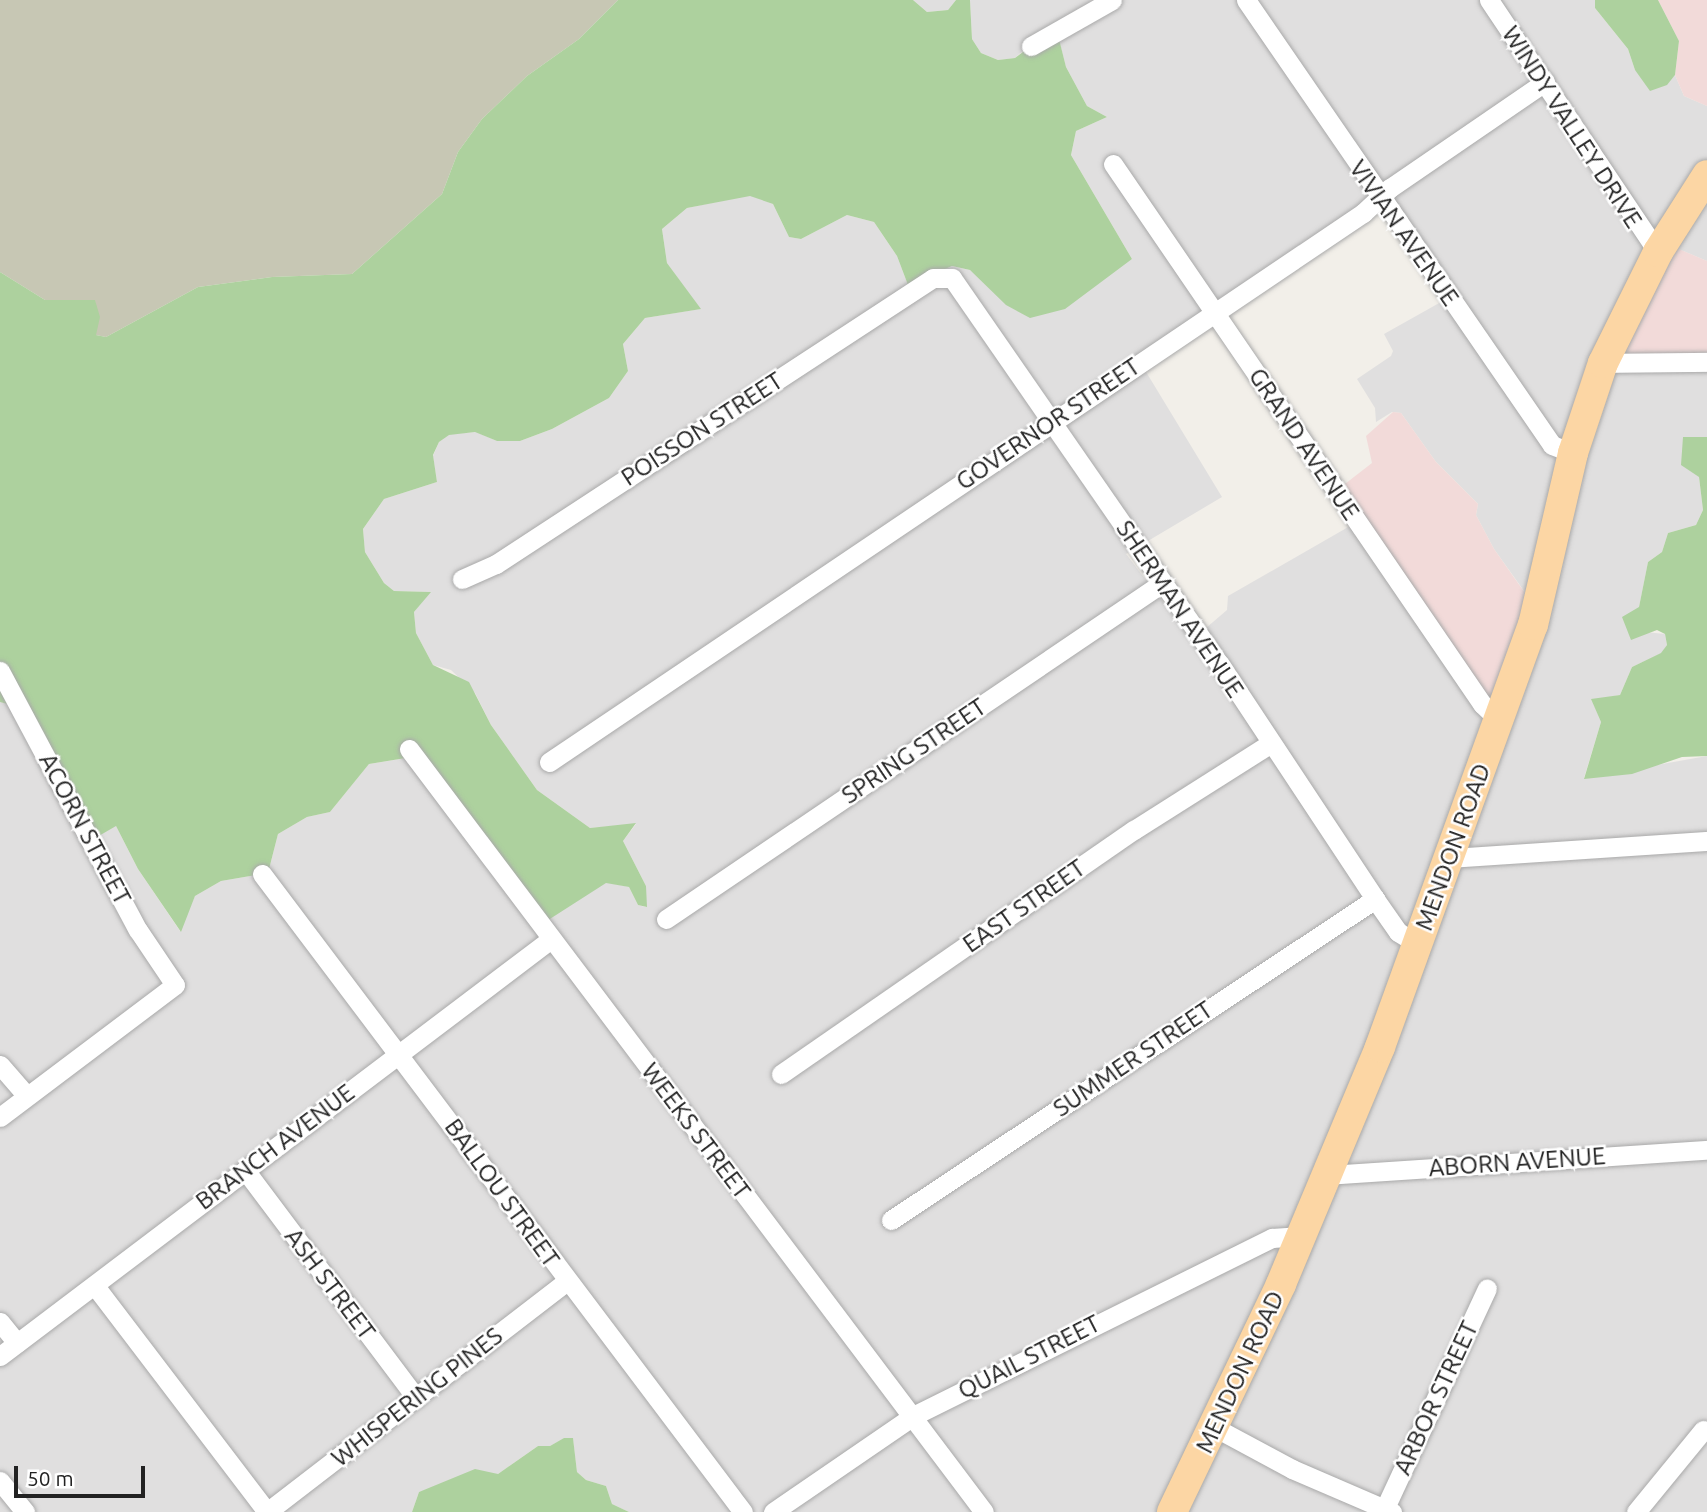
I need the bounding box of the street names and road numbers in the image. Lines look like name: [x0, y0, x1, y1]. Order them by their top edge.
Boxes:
street label: WINDY VALLEY DRIVE: [1496, 21, 1648, 233]
street label: VIVIAN AVENUE: [1343, 155, 1465, 311]
street label: GOVERNOR STREET: [951, 352, 1145, 496]
street label: GRAND AVENUE: [1243, 363, 1365, 525]
street label: POISSON STREET: [616, 366, 788, 492]
street label: SHERMAN AVENUE: [1110, 515, 1250, 703]
street label: SPRING STREET: [836, 692, 992, 810]
street label: ACORN STREET: [33, 748, 137, 910]
street label: MENDON ROAD: [1409, 760, 1497, 934]
street label: EAST STREET: [957, 853, 1091, 959]
street label: SUMMER STREET: [1048, 995, 1218, 1123]
street label: WEEKS STREET: [635, 1057, 757, 1205]
street label: BRANCH AVENUE: [190, 1078, 360, 1216]
street label: BALLOU STREET: [439, 1113, 565, 1273]
street label: ABORN AVENUE: [1428, 1141, 1606, 1183]
street label: ASH STREET: [279, 1223, 381, 1345]
street label: MENDON ROAD: [1190, 1286, 1290, 1458]
street label: QUAIL STREET: [953, 1309, 1105, 1405]
street label: ARBOR STREET: [1388, 1317, 1484, 1479]
street label: WHISPERING PINES: [326, 1321, 508, 1473]

